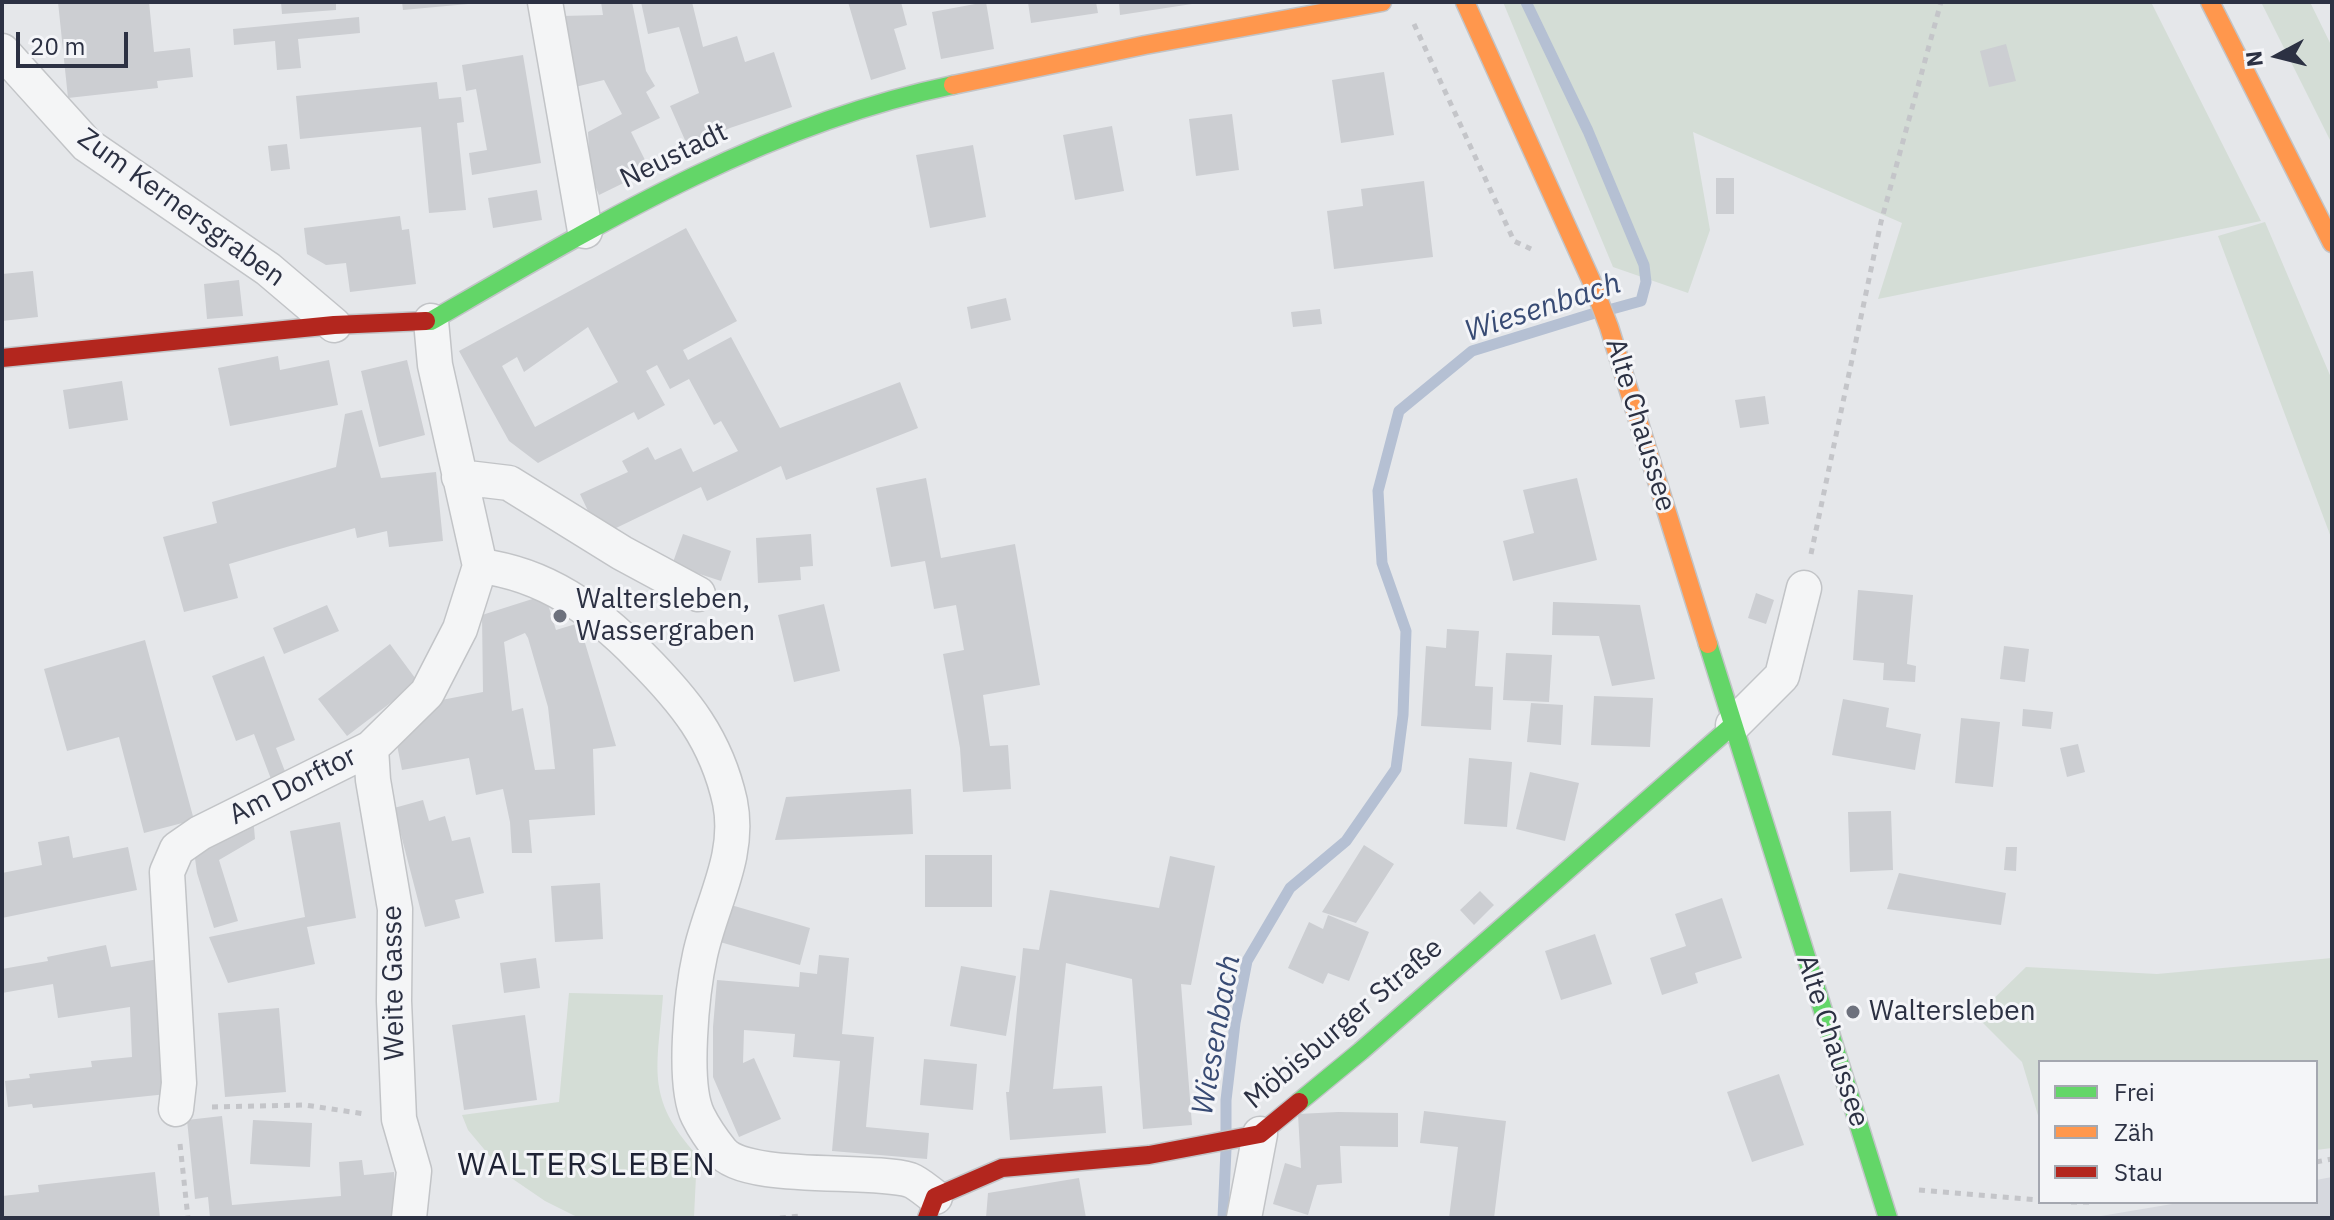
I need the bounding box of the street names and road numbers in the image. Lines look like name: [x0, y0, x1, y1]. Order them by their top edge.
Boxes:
street label: Neustadt: [615, 116, 733, 196]
street label: Zum Kernersgraben: [71, 121, 291, 295]
street label: Alte Chaussee: [1598, 334, 1682, 516]
street label: Am Dorftor: [224, 740, 362, 832]
street label: Weite Gasse: [376, 905, 412, 1061]
street label: Möbisburger Straße: [1238, 931, 1450, 1117]
street label: Alte Chaussee: [1788, 951, 1876, 1131]

